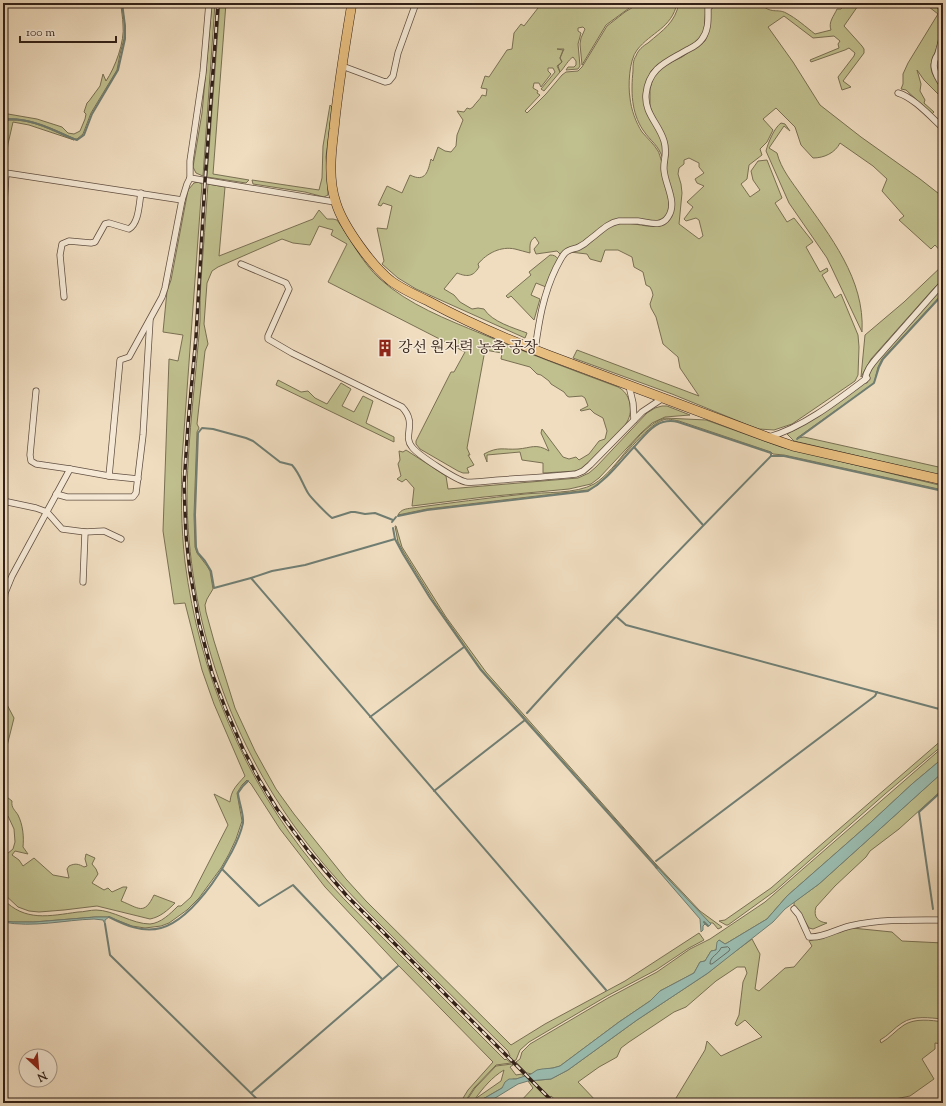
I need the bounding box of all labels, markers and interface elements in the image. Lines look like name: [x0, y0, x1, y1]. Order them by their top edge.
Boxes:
scale bar: [20, 18, 116, 44]
text: 100 m: [26, 24, 55, 42]
building icon: 강선 원자력 농축 공장: [375, 338, 395, 358]
place label: 강선 원자력 농축 공장: [398, 338, 539, 359]
north arrow: [18, 1048, 58, 1088]
text: N: [34, 1067, 50, 1085]

